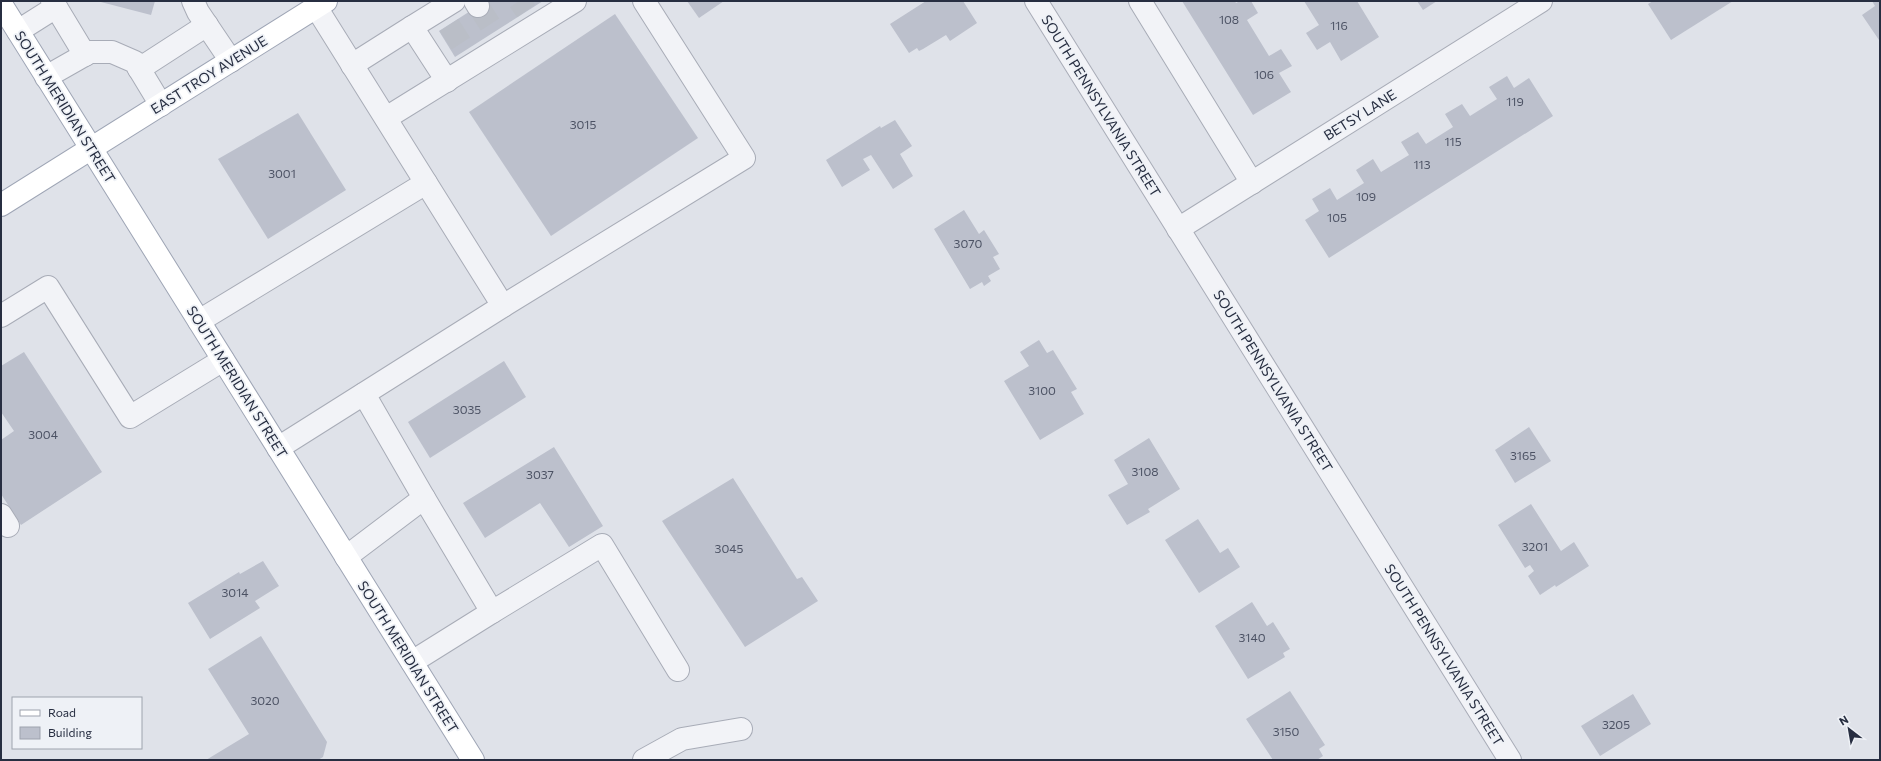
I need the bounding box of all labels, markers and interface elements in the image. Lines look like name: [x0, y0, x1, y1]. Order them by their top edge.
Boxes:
street label: SOUTH PENNSYLVANIA STREET: [1038, 12, 1165, 200]
house number: 108: [1219, 12, 1239, 26]
house number: 116: [1330, 18, 1348, 32]
street label: SOUTH MERIDIAN STREET: [12, 28, 119, 186]
street label: EAST TROY AVENUE: [147, 32, 270, 117]
house number: 106: [1254, 67, 1274, 81]
street label: BETSY LANE: [1320, 85, 1399, 144]
house number: 119: [1506, 94, 1524, 108]
house number: 3015: [570, 117, 596, 131]
house number: 115: [1444, 134, 1462, 148]
house number: 113: [1413, 157, 1431, 171]
house number: 3001: [268, 166, 296, 180]
house number: 109: [1356, 189, 1376, 203]
house number: 105: [1327, 210, 1347, 224]
house number: 3070: [954, 236, 983, 250]
street label: SOUTH PENNSYLVANIA STREET: [1210, 287, 1337, 475]
street label: SOUTH MERIDIAN STREET: [184, 303, 291, 461]
house number: 3100: [1028, 383, 1056, 397]
house number: 3035: [453, 402, 481, 416]
house number: 3004: [28, 427, 58, 441]
house number: 3165: [1510, 448, 1536, 462]
house number: 3108: [1131, 464, 1159, 478]
house number: 3037: [526, 467, 554, 481]
house number: 3201: [1522, 539, 1548, 553]
house number: 3045: [715, 541, 743, 555]
street label: SOUTH PENNSYLVANIA STREET: [1381, 561, 1508, 749]
street label: SOUTH MERIDIAN STREET: [355, 578, 462, 736]
house number: 3014: [221, 585, 249, 599]
house number: 3140: [1238, 630, 1266, 644]
house number: 3020: [250, 693, 280, 707]
legend: [12, 697, 142, 749]
text: Road: [48, 705, 76, 719]
north arrow: [1829, 709, 1869, 749]
text: N: [1837, 712, 1850, 728]
house number: 3205: [1602, 717, 1630, 731]
house number: 3150: [1273, 724, 1300, 738]
text: Building: [48, 725, 92, 739]

